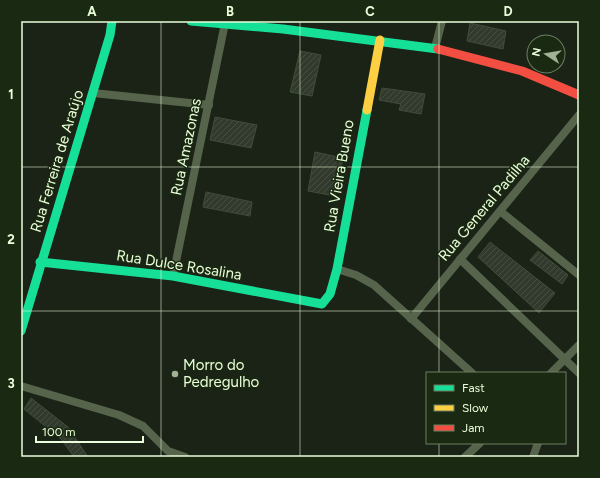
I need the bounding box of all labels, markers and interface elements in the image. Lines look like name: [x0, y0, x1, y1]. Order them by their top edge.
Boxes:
text: A: [87, 4, 97, 19]
text: B: [226, 4, 234, 19]
text: C: [365, 4, 375, 19]
text: D: [503, 4, 513, 19]
north arrow: [526, 34, 566, 74]
text: N: [529, 47, 544, 58]
text: 1: [8, 87, 14, 102]
street label: Rua Ferreira de Araújo: [27, 87, 87, 235]
street label: Rua Amazonas: [167, 97, 205, 197]
street label: Rua Vieira Bueno: [320, 118, 358, 234]
street label: Rua General Padilha: [434, 151, 534, 265]
text: 2: [7, 232, 15, 247]
street label: Rua Dulce Rosalina: [115, 246, 243, 284]
place label: Morro do Pedregulho: [183, 356, 260, 391]
marker: Morro do Pedregulho: [170, 369, 180, 379]
legend: [426, 372, 566, 444]
text: 3: [7, 376, 15, 391]
text: Fast: [462, 381, 485, 395]
text: Slow: [462, 401, 489, 415]
scale bar: [36, 418, 143, 444]
text: Jam: [462, 421, 485, 435]
text: 100 m: [42, 425, 76, 439]

